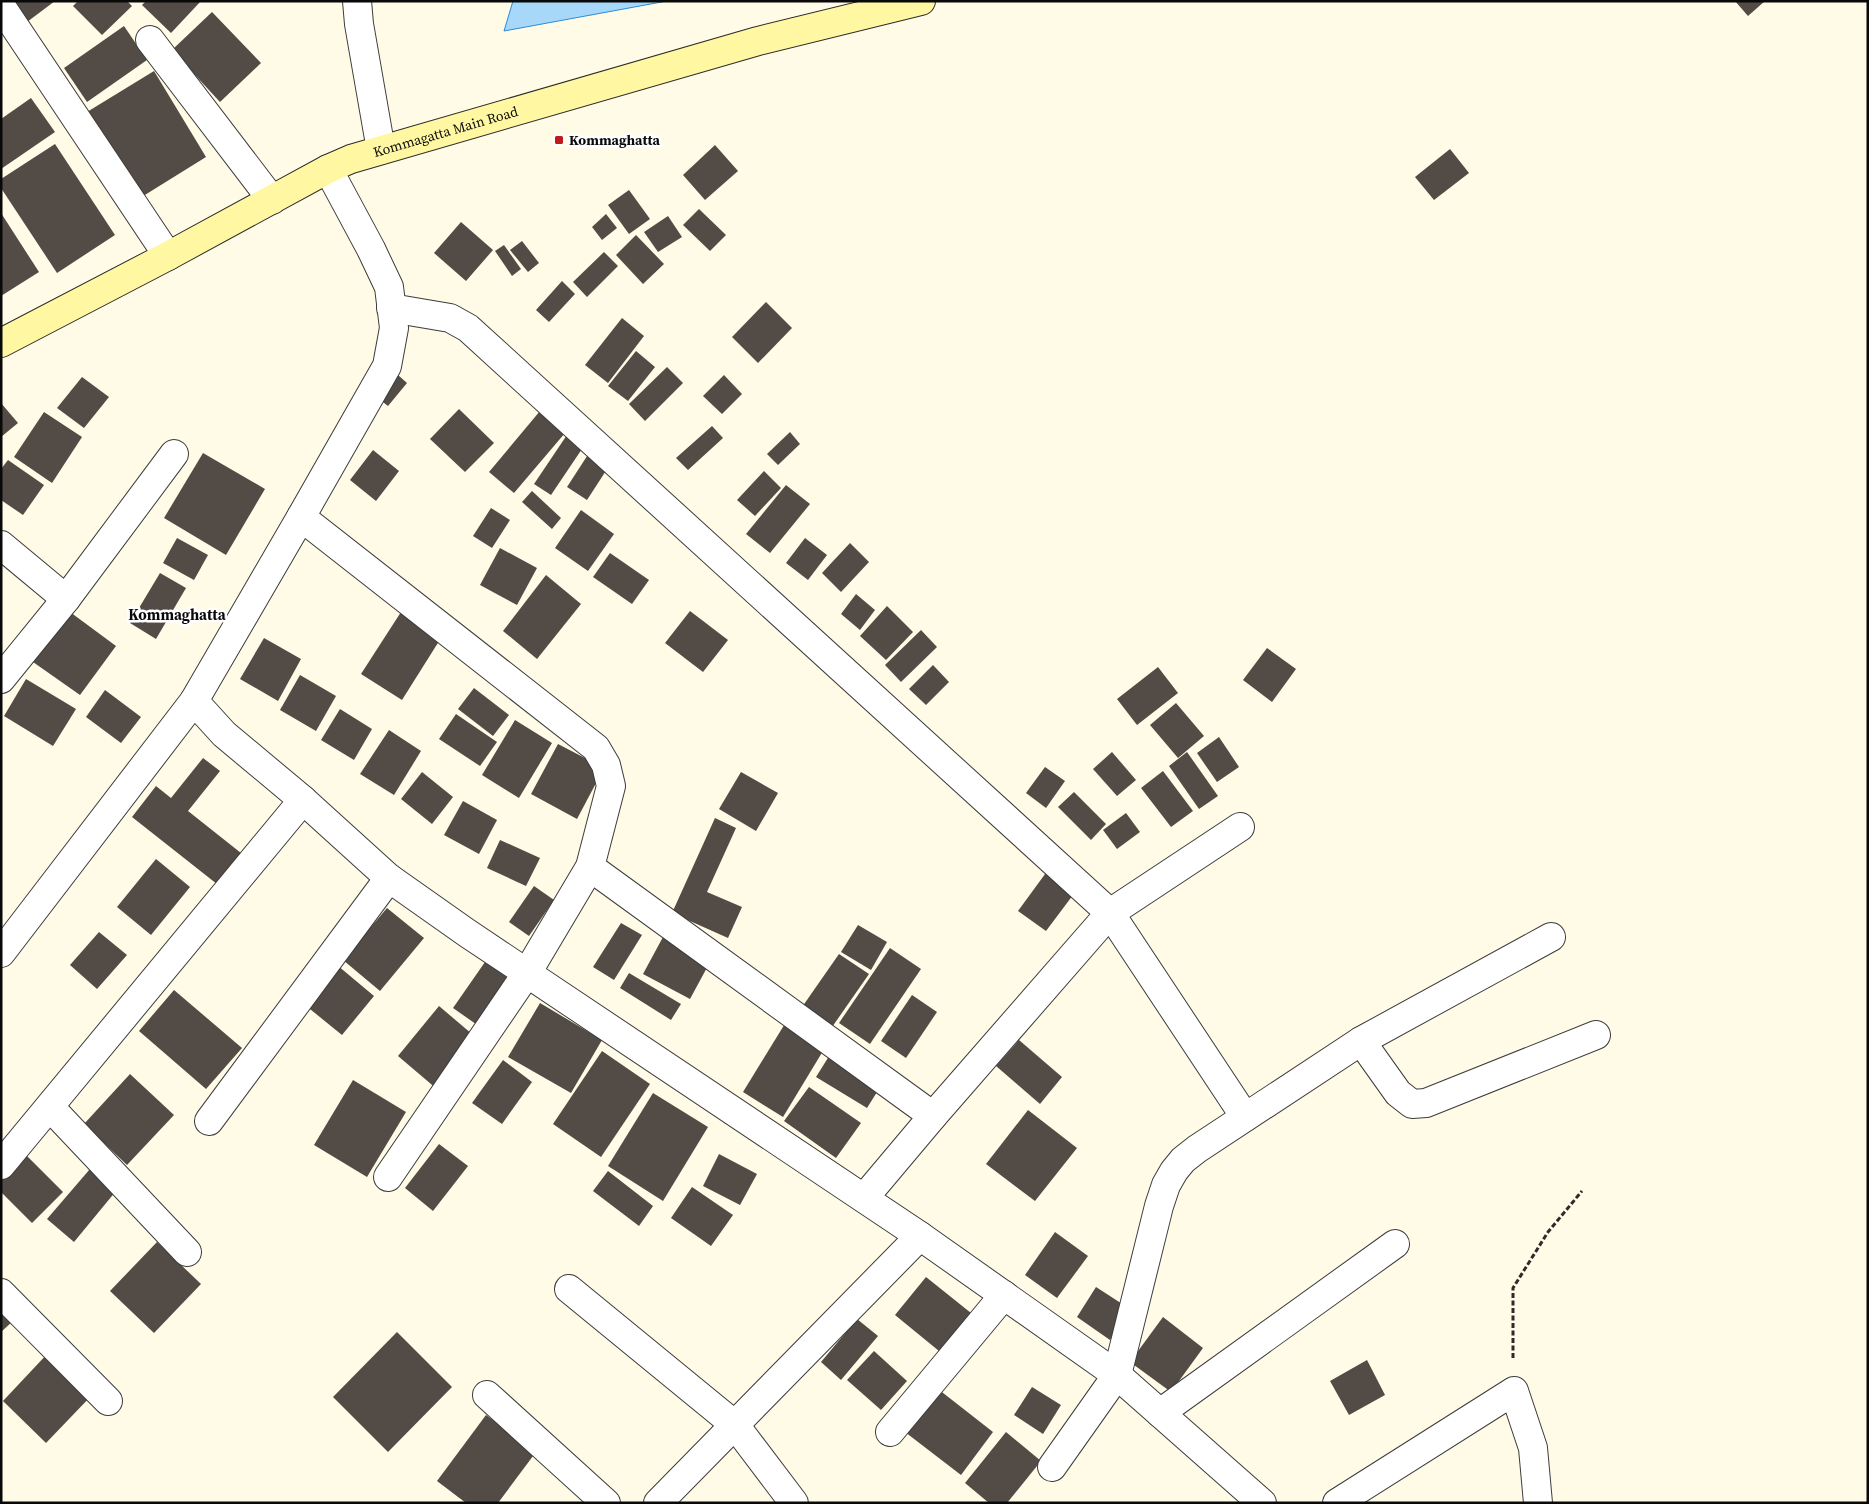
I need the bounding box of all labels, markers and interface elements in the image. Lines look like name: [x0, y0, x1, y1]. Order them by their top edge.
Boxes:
street label: Kommagatta Main Road: [371, 101, 520, 162]
place label: Kommaghatta: [569, 130, 660, 150]
marker: Kommaghatta: [553, 134, 565, 146]
district label: Kommaghatta: [128, 604, 227, 625]

